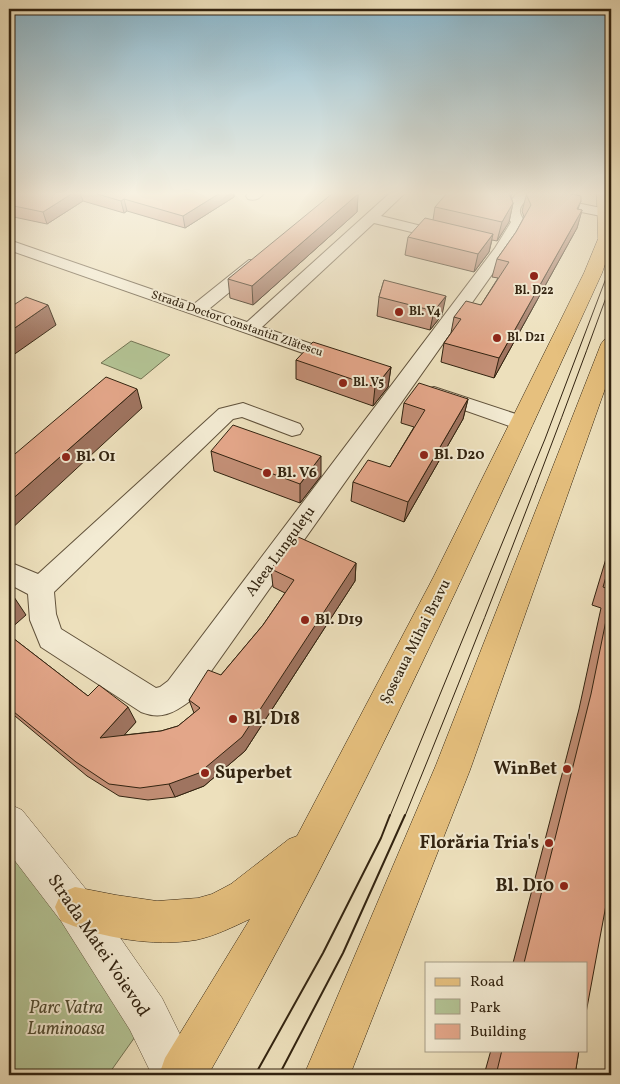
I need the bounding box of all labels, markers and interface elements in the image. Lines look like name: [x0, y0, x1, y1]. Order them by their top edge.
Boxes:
marker: Bl. D22: [528, 270, 540, 282]
place label: Bl. D22: [514, 283, 554, 299]
street label: Strada Doctor Constantin Zlătescu: [149, 287, 325, 361]
place label: Bl. V4: [409, 304, 441, 320]
marker: Bl. V4: [393, 306, 405, 318]
place label: Bl. D21: [507, 330, 545, 346]
marker: Bl. D21: [491, 332, 503, 344]
place label: Bl. V5: [353, 375, 384, 391]
marker: Bl. V5: [337, 377, 349, 389]
place label: Bl. D20: [434, 445, 484, 466]
place label: Bl. O1: [76, 447, 116, 468]
marker: Bl. D20: [418, 449, 430, 461]
marker: Bl. O1: [60, 451, 72, 463]
place label: Bl. V6: [277, 463, 317, 484]
marker: Bl. V6: [261, 467, 273, 479]
street label: Aleea Lungulețu: [241, 503, 321, 601]
street label: Șoseaua Mihai Bravu: [375, 576, 457, 708]
place label: Bl. D19: [315, 610, 363, 631]
marker: Bl. D19: [299, 614, 311, 626]
place label: Bl. D18: [243, 707, 300, 732]
marker: Bl. D18: [227, 713, 239, 725]
place label: WinBet: [493, 757, 557, 782]
place label: Superbet: [215, 761, 292, 786]
marker: WinBet: [561, 763, 573, 775]
marker: Superbet: [199, 767, 211, 779]
place label: Florăria Tria's: [420, 831, 539, 856]
marker: Florăria Tria's: [543, 837, 555, 849]
street label: Strada Matei Voievod: [41, 870, 155, 1022]
place label: Bl. D10: [496, 874, 554, 899]
marker: Bl. D10: [558, 880, 570, 892]
legend: [425, 962, 588, 1052]
text: Road: [470, 972, 504, 993]
park label: Parc Vatra Luminoasa: [27, 996, 105, 1042]
text: Park: [470, 998, 501, 1019]
text: Building: [470, 1022, 527, 1043]

